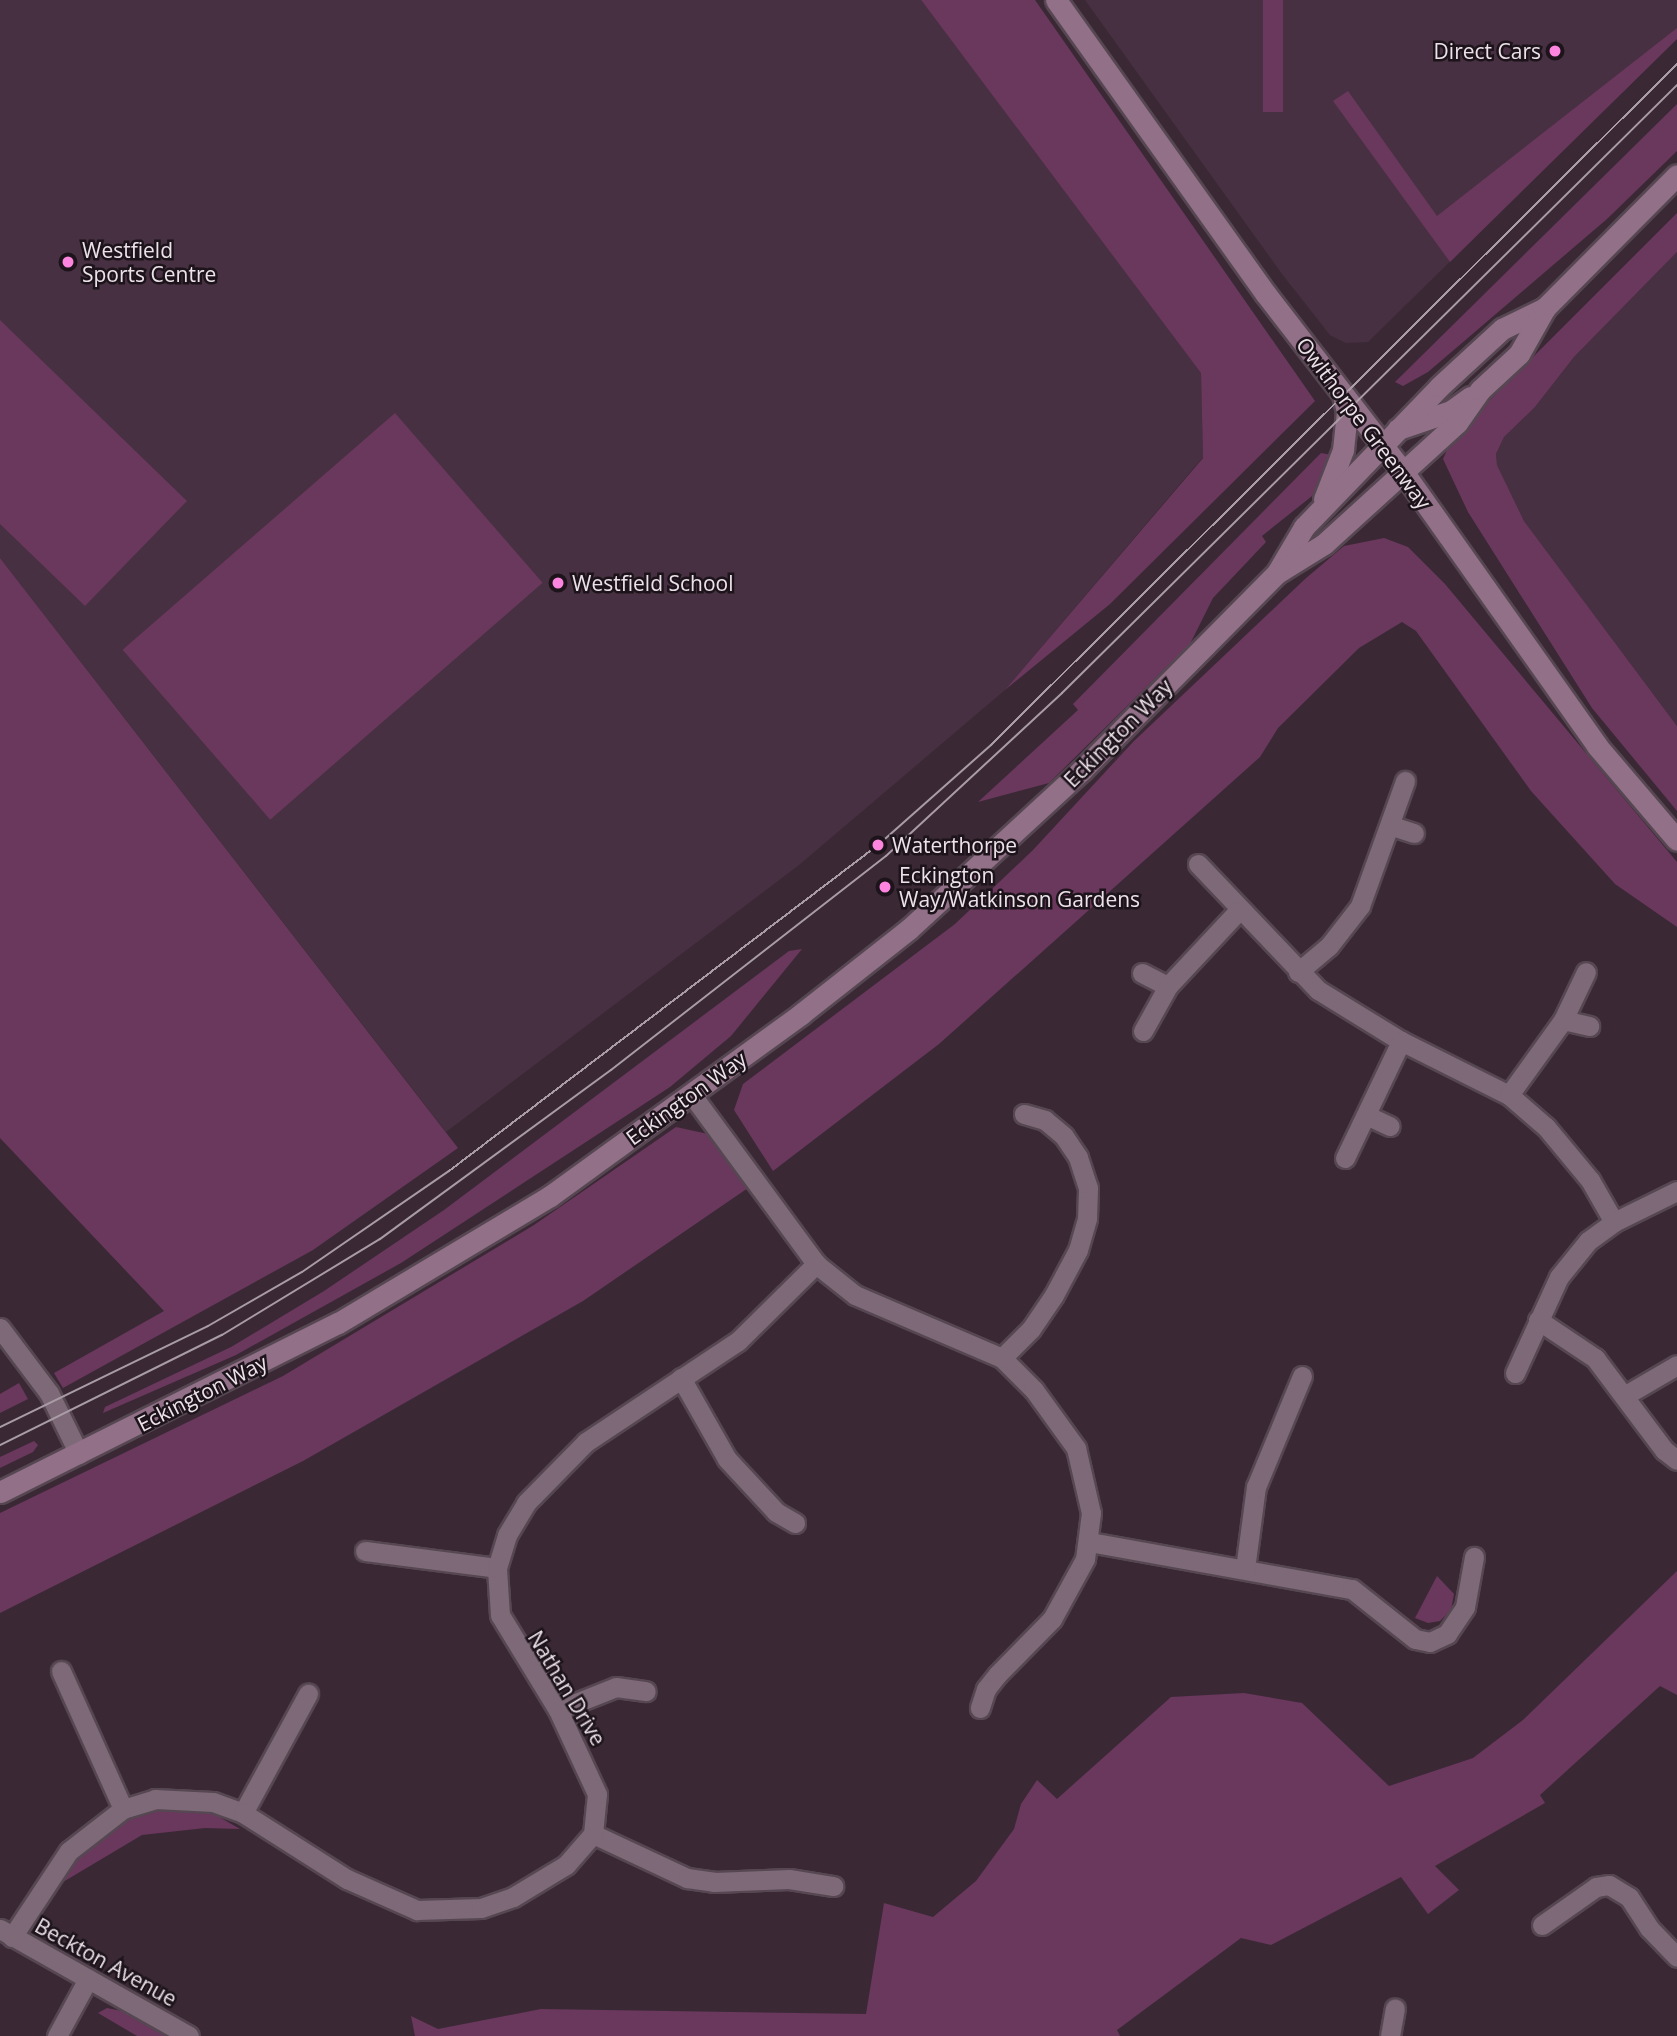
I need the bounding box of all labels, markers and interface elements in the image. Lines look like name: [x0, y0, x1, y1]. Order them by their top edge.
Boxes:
place label: Direct Cars: [1434, 38, 1541, 64]
marker: Direct Cars: [1547, 43, 1563, 59]
place label: Westfield Sports Centre: [82, 237, 216, 287]
marker: Westfield Sports Centre: [60, 254, 76, 270]
street label: Owlthorpe Greenway: [1291, 332, 1437, 514]
place label: Westfield School: [572, 570, 733, 596]
marker: Westfield School: [550, 575, 566, 591]
street label: Eckington Way: [1059, 674, 1177, 792]
place label: Waterthorpe: [892, 832, 1017, 858]
marker: Waterthorpe: [870, 837, 886, 853]
place label: Eckington Way/Watkinson Gardens: [899, 862, 1140, 912]
marker: Eckington Way/Watkinson Gardens: [877, 879, 893, 895]
street label: Eckington Way: [621, 1046, 751, 1150]
street label: Eckington Way: [133, 1349, 271, 1437]
street label: Nathan Drive: [523, 1626, 611, 1750]
street label: Beckton Avenue: [31, 1913, 181, 2011]

